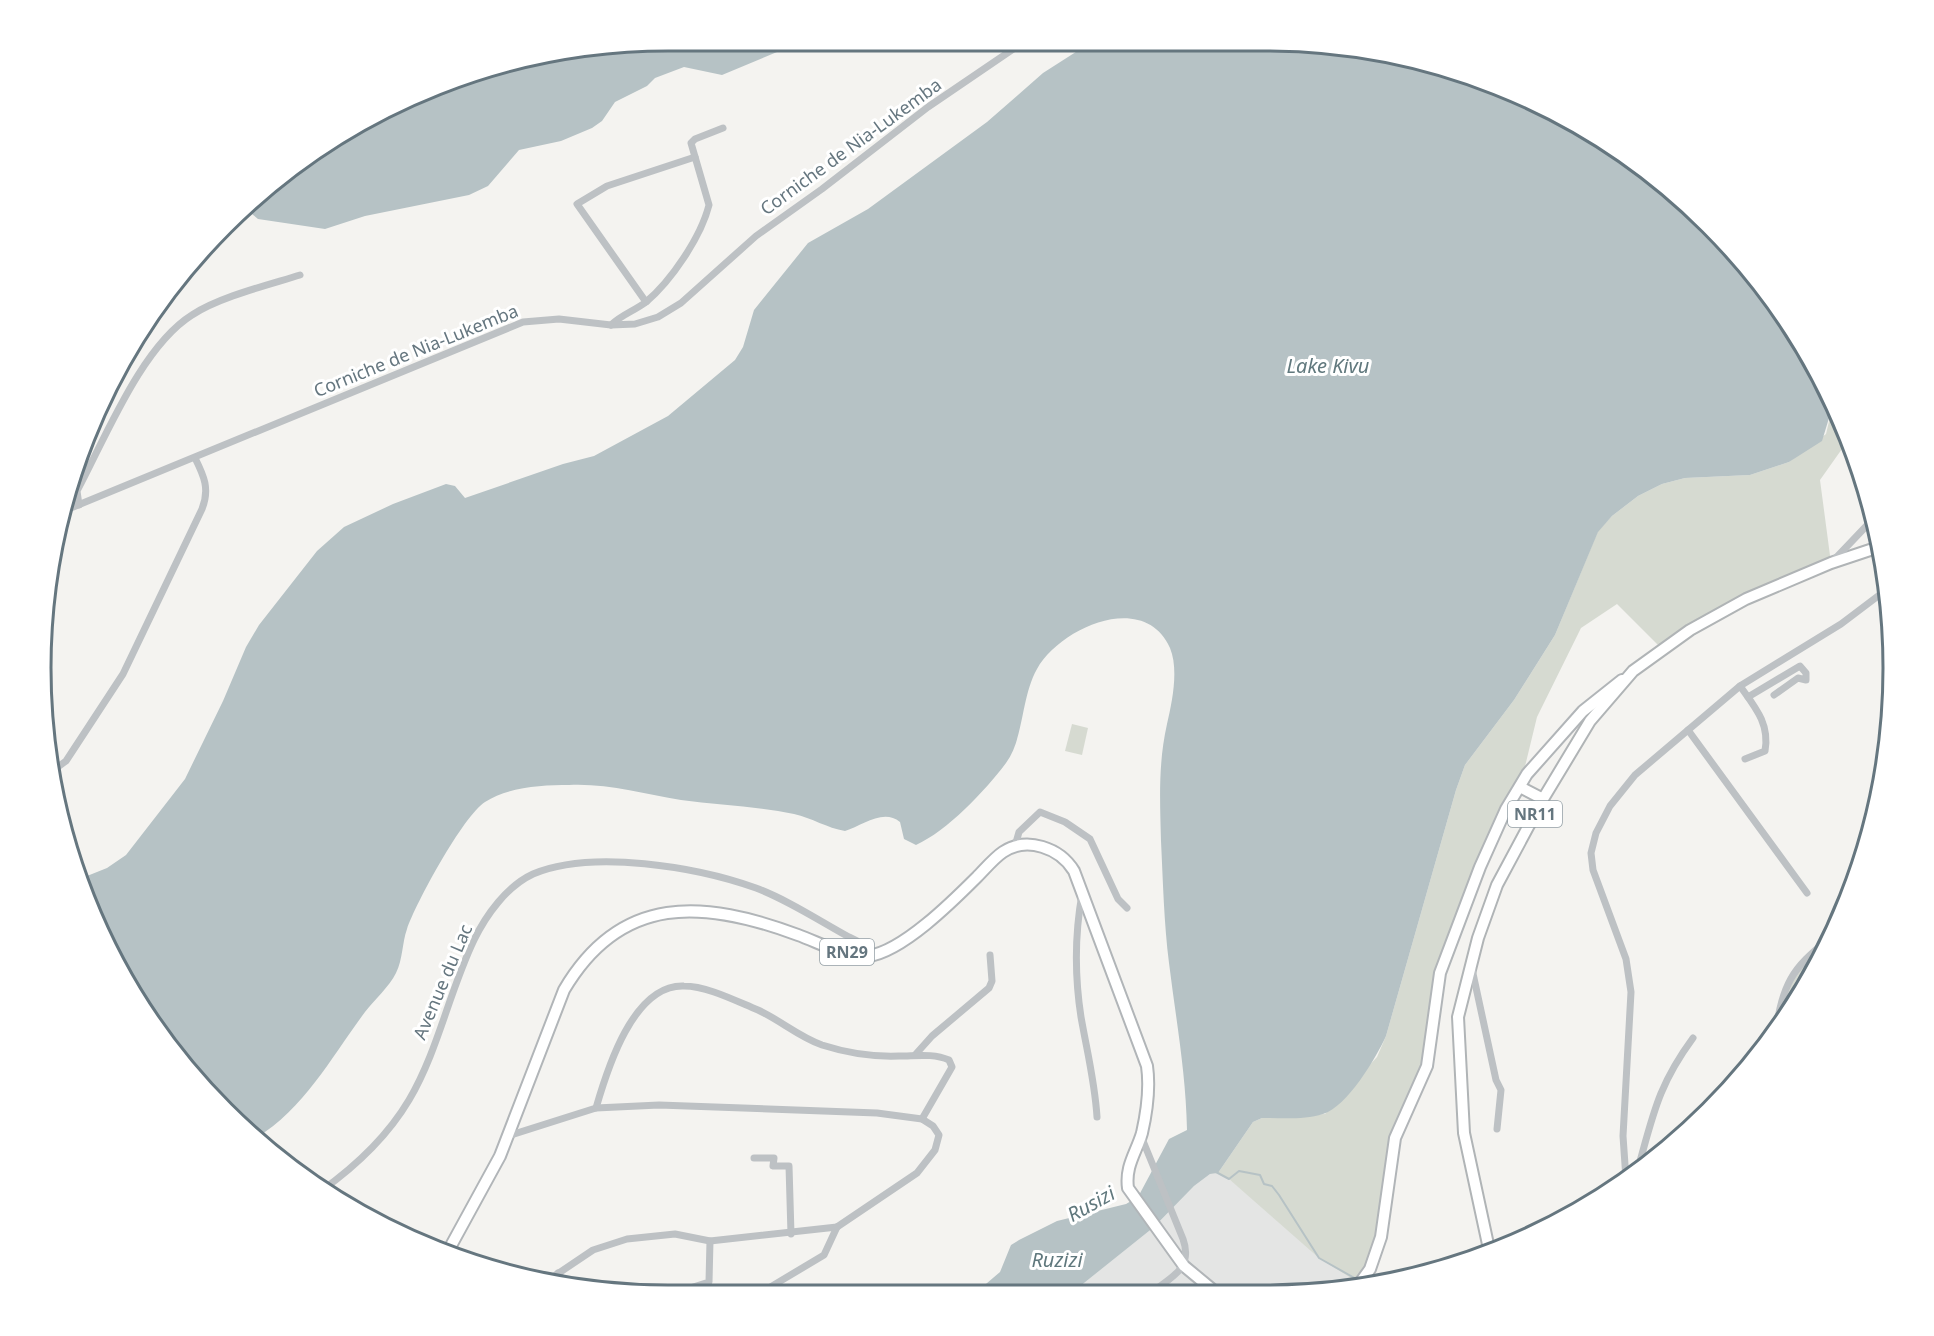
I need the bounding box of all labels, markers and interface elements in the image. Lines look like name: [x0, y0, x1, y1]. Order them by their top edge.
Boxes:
street label: Corniche de Nia-Lukemba: [755, 72, 946, 220]
street label: Corniche de Nia-Lukemba: [310, 298, 521, 402]
water label: Lake Kivu: [1287, 352, 1369, 379]
road number: NR11: [1508, 801, 1562, 827]
street label: Avenue du Lac: [407, 920, 477, 1043]
road number: RN29: [820, 939, 874, 965]
water label: Rusizi: [1062, 1179, 1120, 1228]
water label: Ruzizi: [1031, 1246, 1083, 1273]

